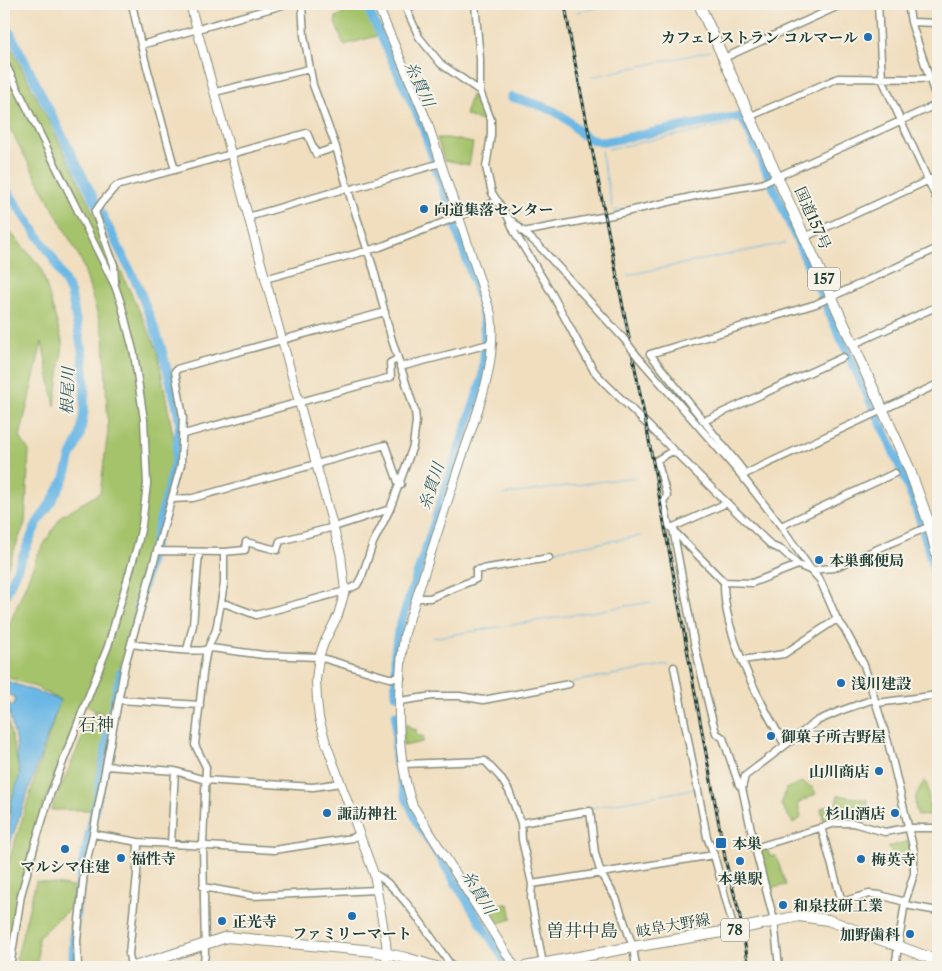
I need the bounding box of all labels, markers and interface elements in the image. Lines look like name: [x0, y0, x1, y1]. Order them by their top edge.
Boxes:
place label: カフェレストラン コルマール: [661, 28, 858, 47]
marker: カフェレストラン コルマール: [862, 31, 874, 43]
water label: 糸貫川: [401, 58, 440, 112]
street label: 国道157号: [791, 184, 835, 252]
place label: 向道集落センター: [434, 200, 553, 219]
marker: 向道集落センター: [418, 203, 430, 215]
road number: 157: [808, 268, 840, 290]
water label: 根尾川: [56, 365, 78, 415]
water label: 糸貫川: [414, 458, 449, 512]
place label: 本巣郵便局: [829, 551, 904, 570]
marker: 本巣郵便局: [813, 554, 825, 566]
place label: 浅川建設: [851, 674, 912, 693]
marker: 浅川建設: [835, 677, 847, 689]
district label: 石神: [78, 714, 114, 736]
place label: 御菓子所吉野屋: [781, 727, 886, 746]
marker: 御菓子所吉野屋: [765, 730, 777, 742]
place label: 山川商店: [809, 762, 869, 781]
marker: 山川商店: [873, 765, 885, 777]
place label: 諏訪神社: [337, 804, 397, 823]
place label: 杉山酒店: [825, 804, 885, 823]
marker: 諏訪神社: [321, 807, 333, 819]
marker: 杉山酒店: [889, 807, 901, 819]
place label: 本巣: [732, 834, 762, 853]
marker: 本巣: [714, 836, 728, 850]
marker: マルシマ住建: [59, 843, 71, 855]
place label: 福性寺: [131, 849, 176, 868]
place label: 梅英寺: [871, 850, 916, 869]
marker: 福性寺: [115, 852, 127, 864]
marker: 梅英寺: [855, 853, 867, 865]
marker: 本巣駅: [734, 855, 746, 867]
place label: マルシマ住建: [20, 857, 110, 876]
water label: 糸貫川: [458, 866, 501, 919]
place label: 本巣駅: [717, 869, 763, 888]
place label: 和泉技研工業: [793, 896, 883, 915]
marker: 和泉技研工業: [777, 899, 789, 911]
street label: 岐阜大野線: [634, 909, 712, 941]
marker: ファミリーマート: [346, 910, 358, 922]
place label: 正光寺: [232, 912, 277, 931]
marker: 正光寺: [216, 915, 228, 927]
road number: 78: [721, 918, 749, 942]
district label: 曽井中島: [546, 920, 618, 942]
place label: ファミリーマート: [292, 924, 412, 943]
place label: 加野歯科: [840, 925, 900, 944]
marker: 加野歯科: [904, 928, 916, 940]

